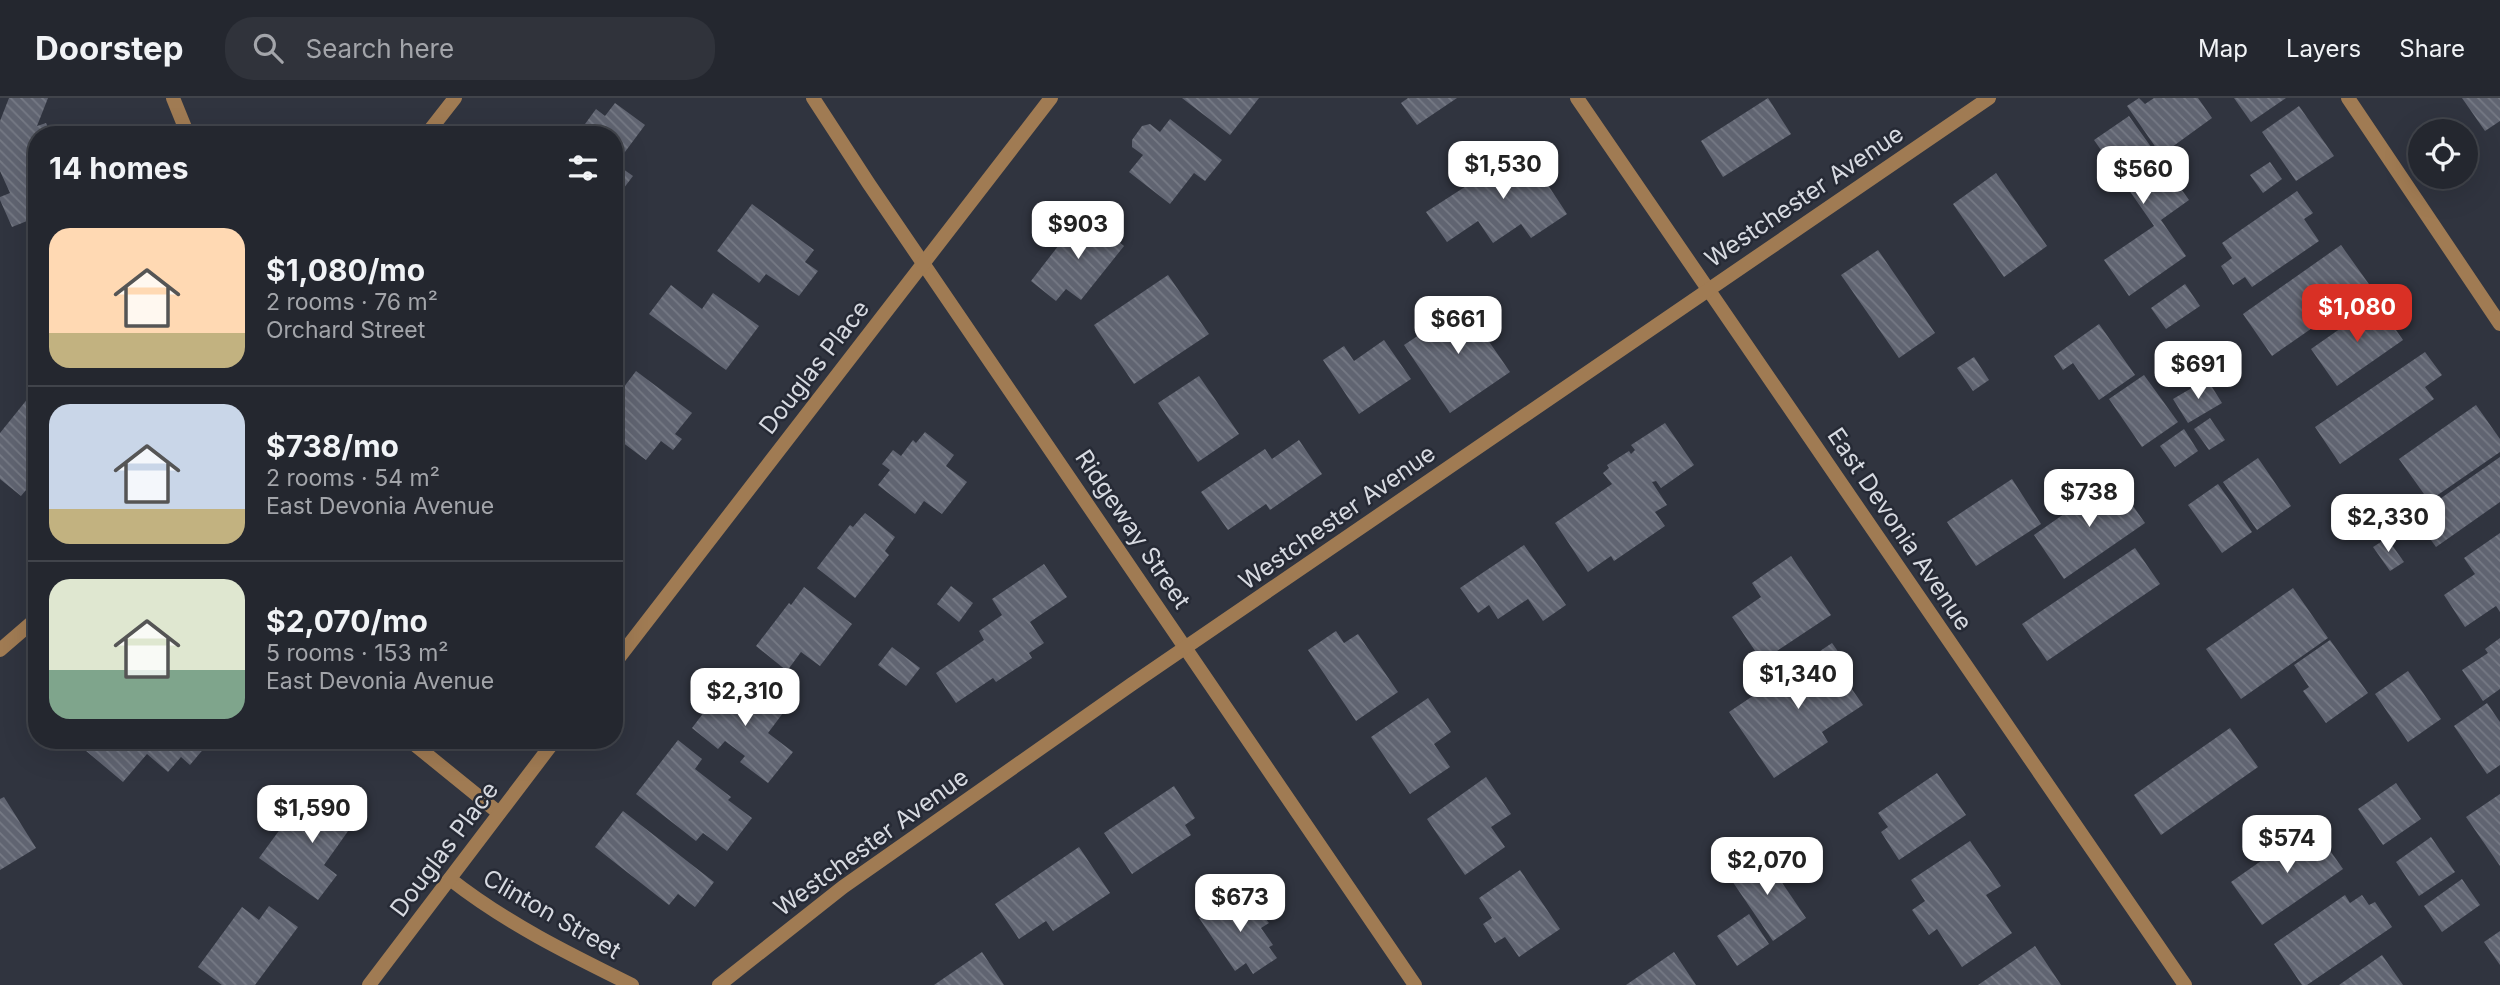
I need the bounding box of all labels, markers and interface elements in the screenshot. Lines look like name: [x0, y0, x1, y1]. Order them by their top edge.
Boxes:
search box: [225, 17, 715, 80]
text: Doorstep: [35, 28, 183, 68]
icon: search: [249, 29, 287, 67]
text: Search here: [305, 33, 454, 64]
text: Map: [2198, 34, 2248, 63]
text: Layers: [2286, 34, 2361, 63]
text: Share: [2399, 34, 2465, 63]
street label: Westchester Avenue: [1699, 119, 1909, 273]
map controls: [2408, 119, 2478, 189]
button: locate: [2408, 119, 2478, 189]
pin: $1,530: [1446, 141, 1560, 201]
pin: $560: [2102, 146, 2184, 206]
icon: filters: [564, 149, 602, 187]
text: 14 homes: [49, 150, 188, 186]
text: $1,530: [1464, 150, 1542, 178]
text: $560: [2113, 155, 2173, 183]
pin: $903: [1037, 202, 1119, 261]
text: $903: [1048, 210, 1108, 238]
text: $1,080/mo: [266, 252, 425, 288]
icon: home: [105, 256, 189, 340]
pin: $1,080: [2300, 285, 2414, 344]
text: 2 rooms · 76 m²: [266, 288, 438, 316]
text: $1,080: [2318, 293, 2396, 321]
street label: Douglas Place: [753, 294, 875, 440]
pin: $661: [1417, 296, 1499, 356]
text: $661: [1431, 305, 1485, 333]
text: Orchard Street: [266, 316, 425, 344]
pin: $691: [2157, 342, 2239, 401]
text: $691: [2171, 350, 2225, 378]
street label: East Devonia Avenue: [1821, 422, 1979, 636]
text: $738/mo: [266, 428, 399, 464]
icon: home: [105, 432, 189, 516]
street label: Westchester Avenue: [1233, 438, 1441, 596]
street label: Ridgeway Street: [1069, 444, 1197, 614]
text: 2 rooms · 54 m²: [266, 464, 440, 492]
pin: $738: [2048, 470, 2130, 529]
text: $738: [2060, 478, 2118, 506]
text: East Devonia Avenue: [266, 492, 494, 520]
pin: $2,330: [2331, 494, 2445, 554]
text: $2,330: [2347, 503, 2429, 531]
text: $2,070/mo: [266, 603, 428, 639]
icon: home: [105, 607, 189, 691]
text: 5 rooms · 153 m²: [266, 639, 448, 667]
pin: $1,340: [1741, 652, 1855, 711]
text: $1,340: [1759, 660, 1837, 688]
text: East Devonia Avenue: [266, 667, 494, 695]
pin: $2,310: [688, 668, 802, 728]
text: $2,310: [707, 677, 783, 705]
street label: Westchester Avenue: [768, 762, 974, 922]
street label: Douglas Place: [384, 776, 504, 922]
pin: $1,590: [255, 786, 369, 845]
text: $1,590: [273, 794, 351, 822]
pin: $574: [2246, 816, 2328, 875]
text: $574: [2258, 824, 2316, 852]
pin: $2,070: [1710, 838, 1824, 897]
text: $2,070: [1727, 846, 1807, 874]
street label: Clinton Street: [478, 863, 626, 965]
pin: $673: [1199, 874, 1281, 934]
text: $673: [1211, 883, 1269, 911]

